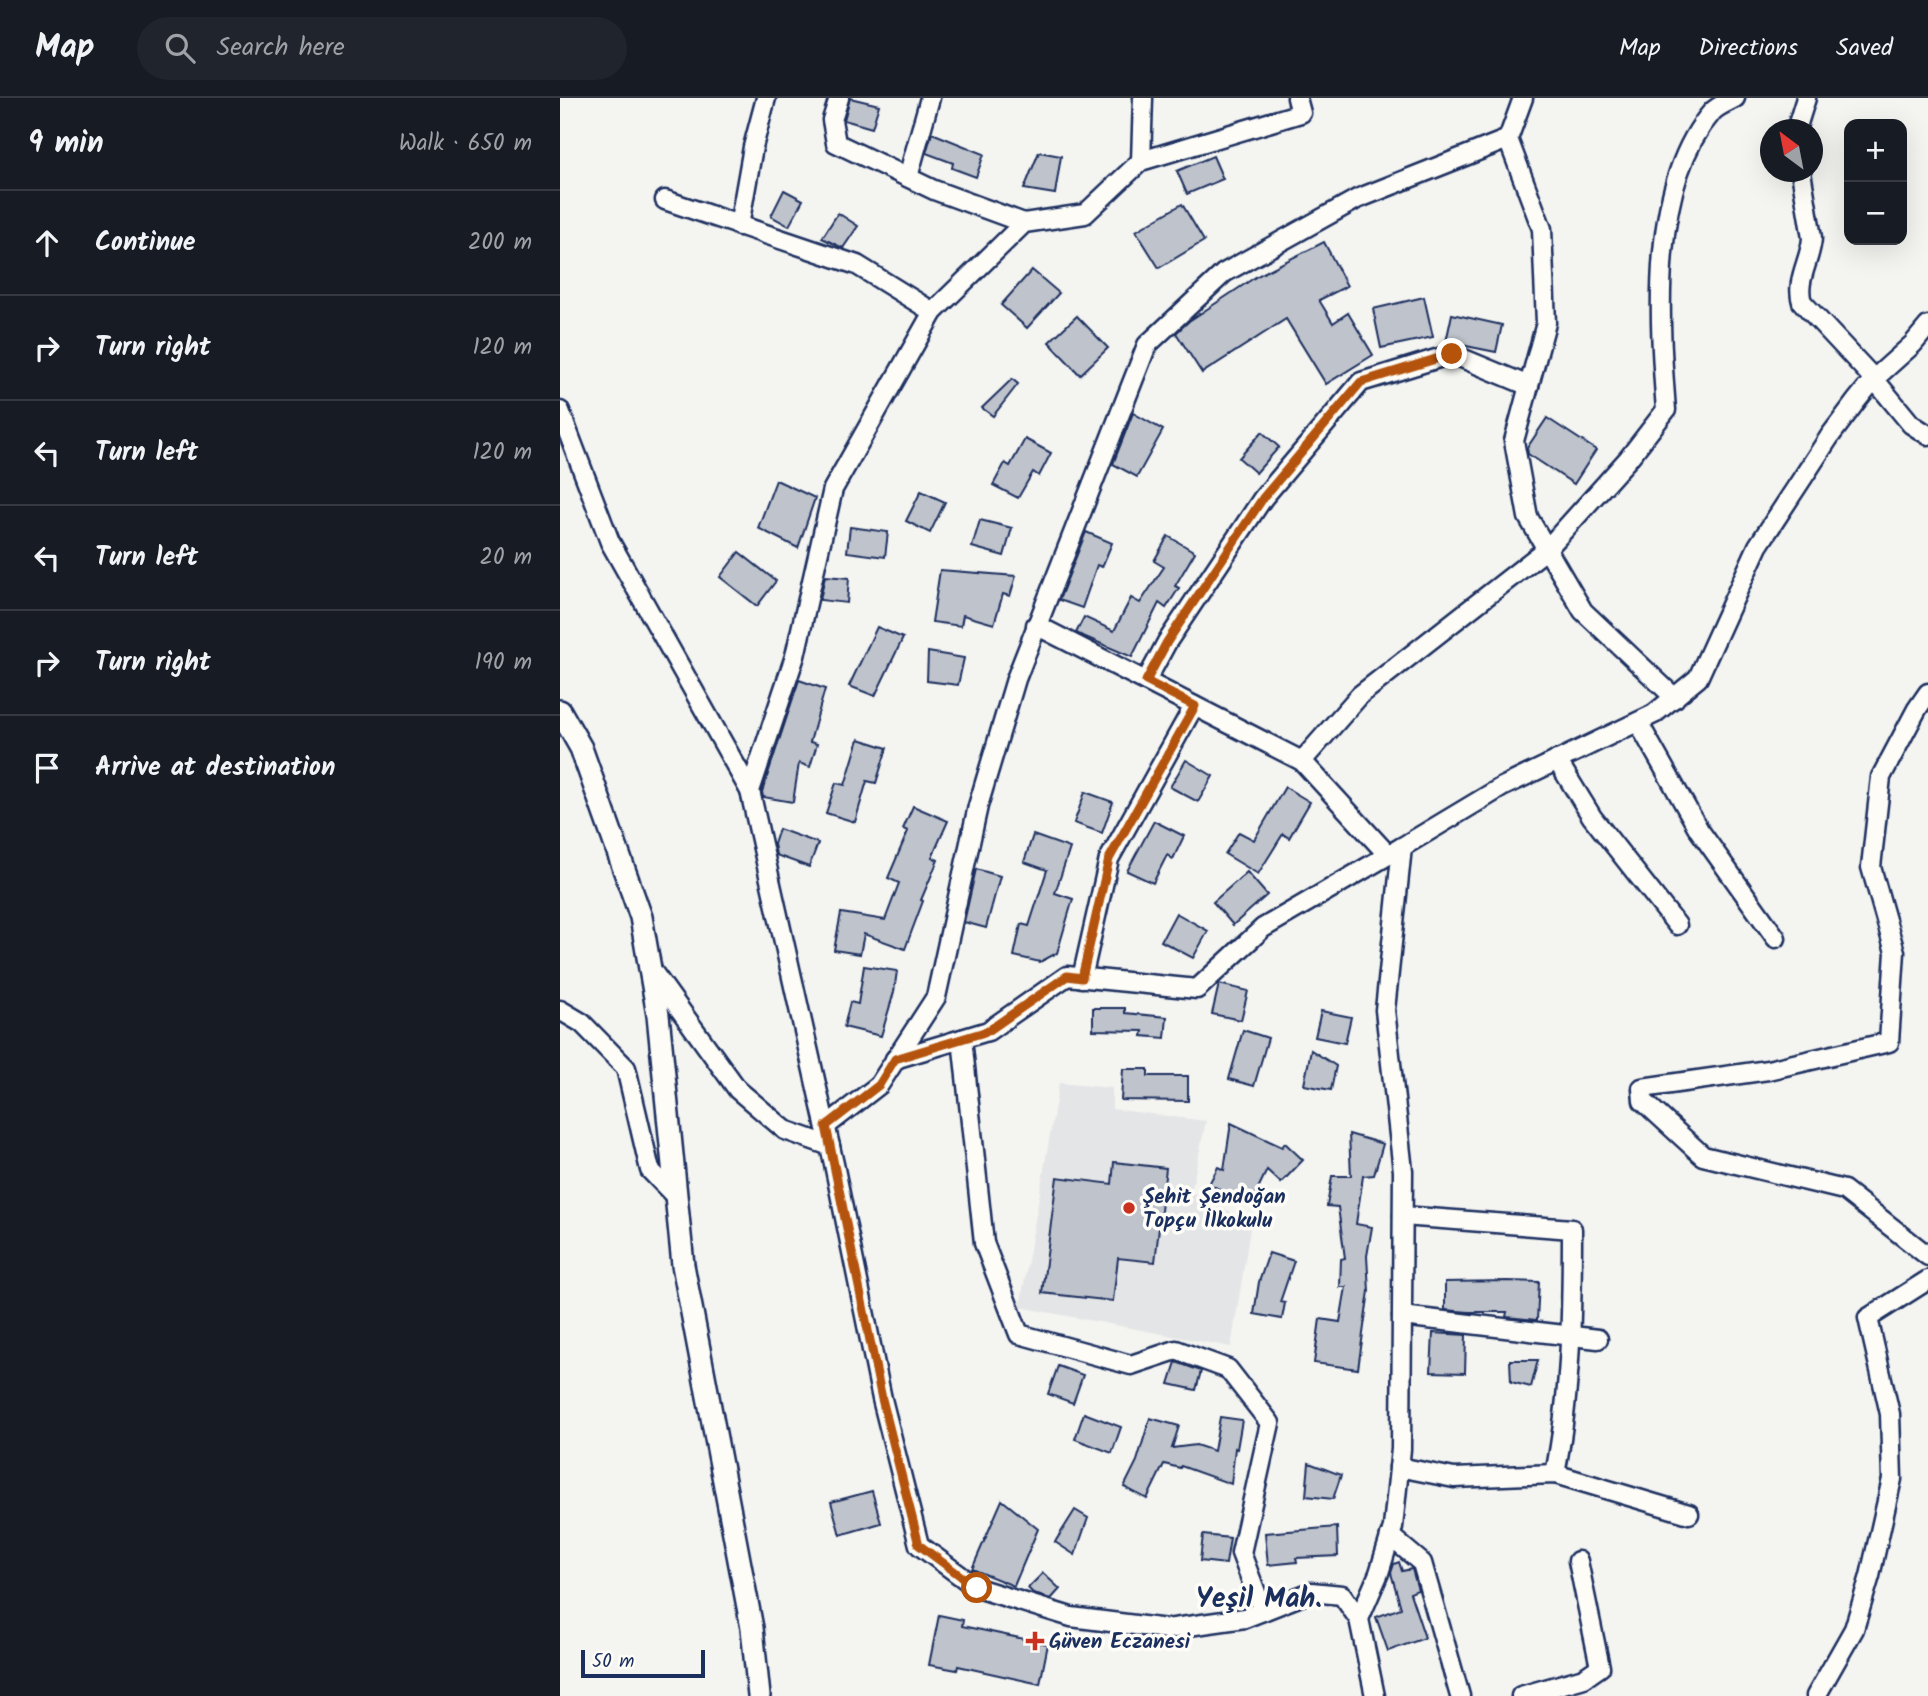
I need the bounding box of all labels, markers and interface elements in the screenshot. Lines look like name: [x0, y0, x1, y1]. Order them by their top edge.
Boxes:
search box: [137, 17, 627, 80]
text: Map: [35, 22, 95, 75]
text: Search here: [217, 27, 345, 69]
icon: search: [161, 29, 199, 67]
text: Map: [1619, 29, 1661, 68]
text: Directions: [1699, 29, 1798, 68]
text: Saved: [1836, 29, 1893, 68]
north arrow: [1760, 119, 1823, 182]
map controls: [1844, 119, 1907, 245]
button: +: [1844, 119, 1907, 182]
text: 9 min: [28, 120, 104, 168]
text: Walk · 650 m: [399, 126, 532, 162]
button: −: [1844, 182, 1907, 245]
text: Continue: [95, 222, 196, 264]
icon: ahead: [28, 224, 66, 262]
text: 200 m: [468, 225, 532, 261]
text: Turn right: [95, 327, 211, 369]
icon: right: [28, 329, 66, 367]
text: 120 m: [472, 330, 532, 366]
route end: [1436, 338, 1467, 369]
text: Turn left: [95, 432, 198, 474]
icon: left: [28, 434, 66, 472]
text: 120 m: [472, 435, 532, 471]
text: Turn left: [95, 537, 198, 579]
icon: left: [28, 539, 66, 577]
text: 20 m: [480, 540, 532, 576]
text: Turn right: [95, 642, 211, 684]
icon: right: [28, 644, 66, 682]
text: 190 m: [475, 645, 532, 681]
text: Arrive at destination: [95, 747, 335, 789]
icon: arrive: [28, 749, 66, 787]
place label: Şehit Şendoğan Topçu İlkokulu: [1143, 1181, 1286, 1238]
marker: Şehit Şendoğan Topçu İlkokulu: [1121, 1200, 1137, 1216]
route start: [961, 1572, 992, 1603]
district label: Yeşil Mah.: [1196, 1577, 1322, 1622]
place label: Güven Eczanesi: [1049, 1626, 1191, 1659]
marker: Güven Eczanesi: [1027, 1633, 1043, 1649]
scale bar: [581, 1647, 705, 1679]
text: 50 m: [592, 1647, 634, 1677]

